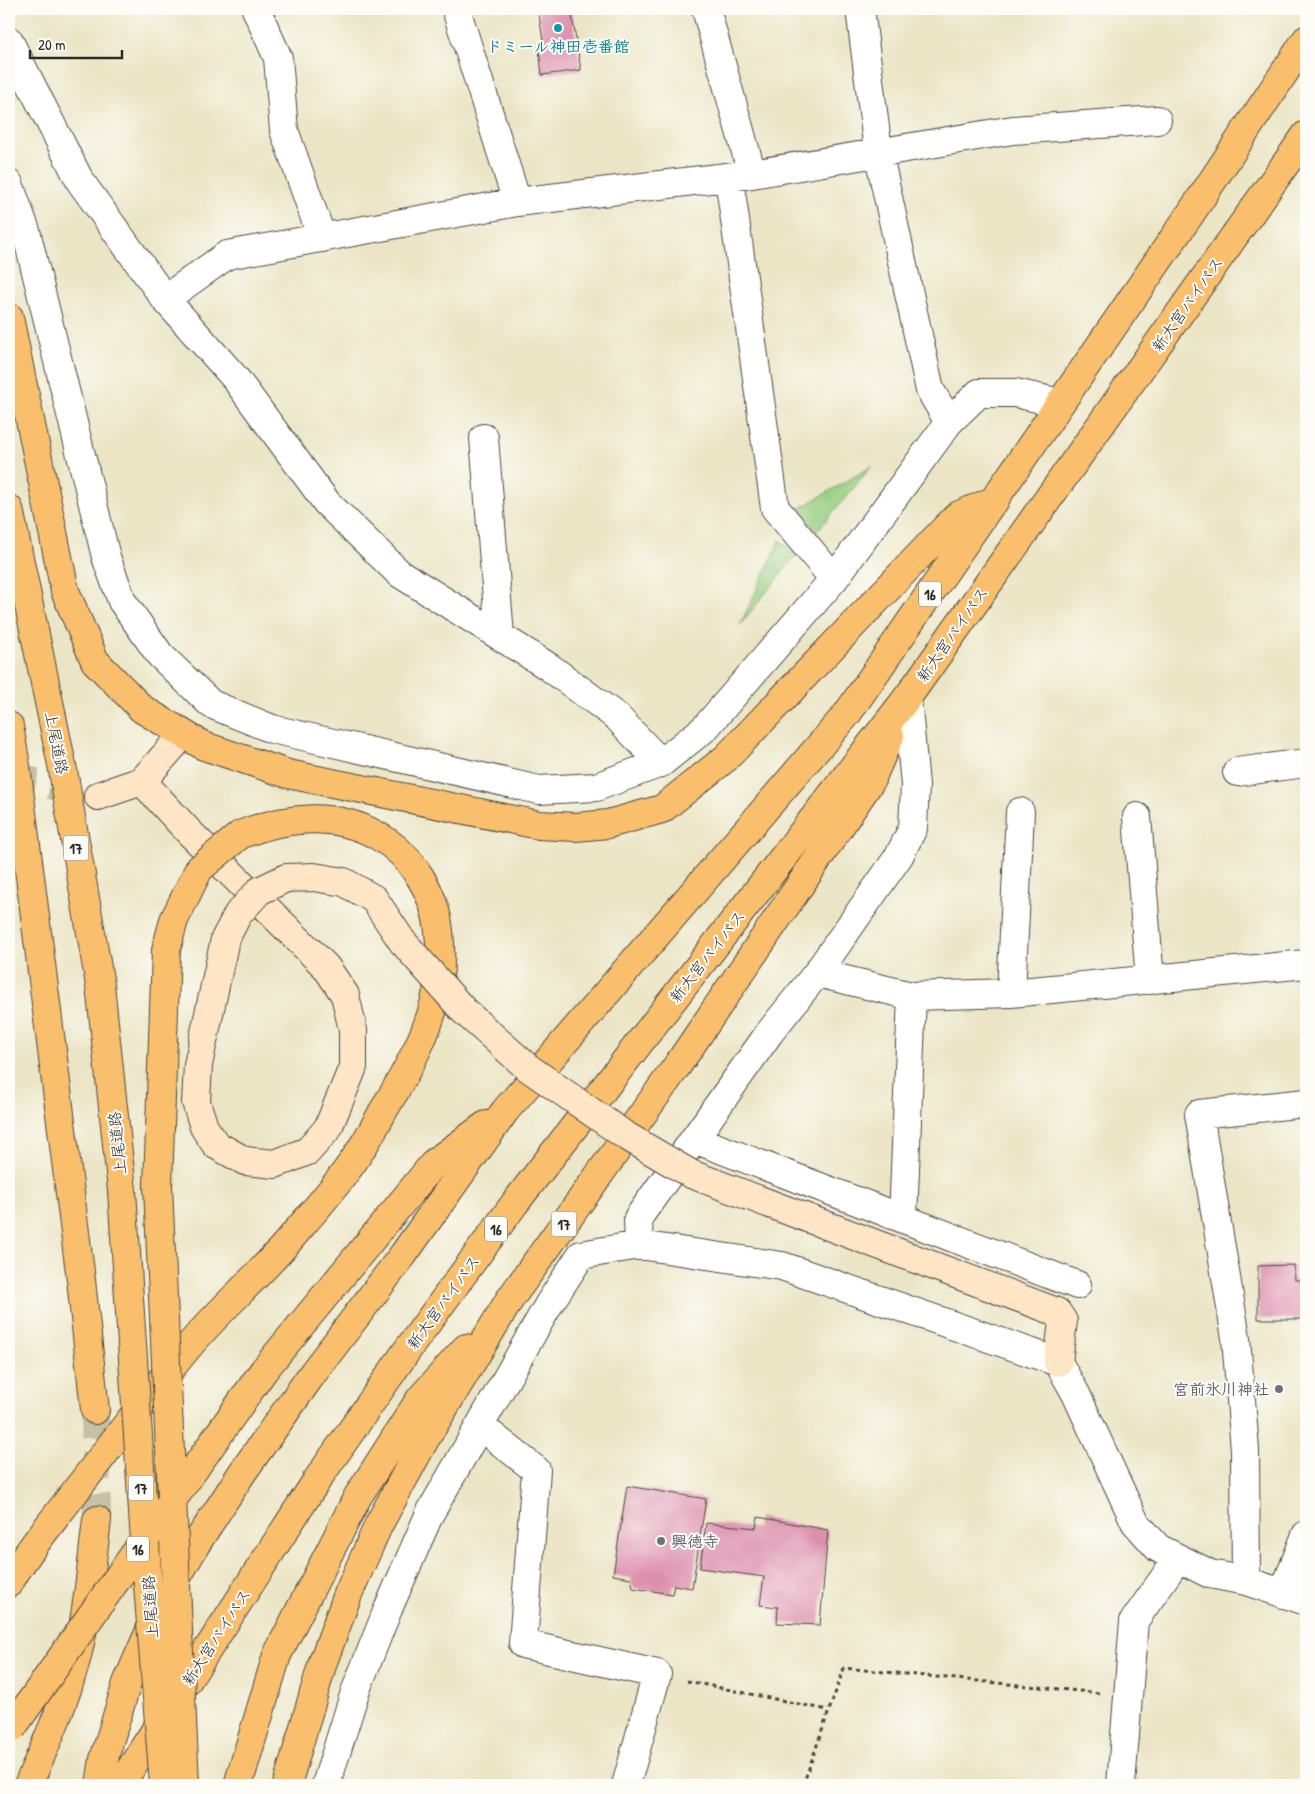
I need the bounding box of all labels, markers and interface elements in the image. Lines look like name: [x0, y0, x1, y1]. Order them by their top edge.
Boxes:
marker: ドミール神田壱番館: [552, 22, 564, 34]
scale bar: [30, 28, 122, 60]
text: 20 m: [38, 34, 65, 55]
place label: ドミール神田壱番館: [486, 35, 630, 57]
street label: 新大宮バイパス: [1146, 252, 1228, 356]
street label: 新大宮バイパス: [911, 582, 993, 686]
road number: 16: [919, 582, 941, 606]
street label: 上尾道路: [40, 709, 74, 777]
road number: 17: [64, 836, 88, 860]
street label: 新大宮バイパス: [664, 905, 750, 1007]
street label: 上尾道路: [103, 1110, 131, 1176]
road number: 17: [552, 1212, 576, 1236]
road number: 16: [485, 1216, 507, 1242]
street label: 新大宮バイパス: [401, 1250, 485, 1354]
place label: 宮前氷川神社: [1173, 1378, 1269, 1400]
marker: 宮前氷川神社: [1273, 1383, 1285, 1395]
road number: 17: [128, 1476, 154, 1500]
place label: 興徳寺: [671, 1530, 719, 1552]
marker: 興徳寺: [655, 1535, 667, 1547]
road number: 16: [127, 1536, 149, 1562]
street label: 上尾道路: [137, 1574, 163, 1640]
street label: 新大宮バイパス: [176, 1584, 256, 1690]

